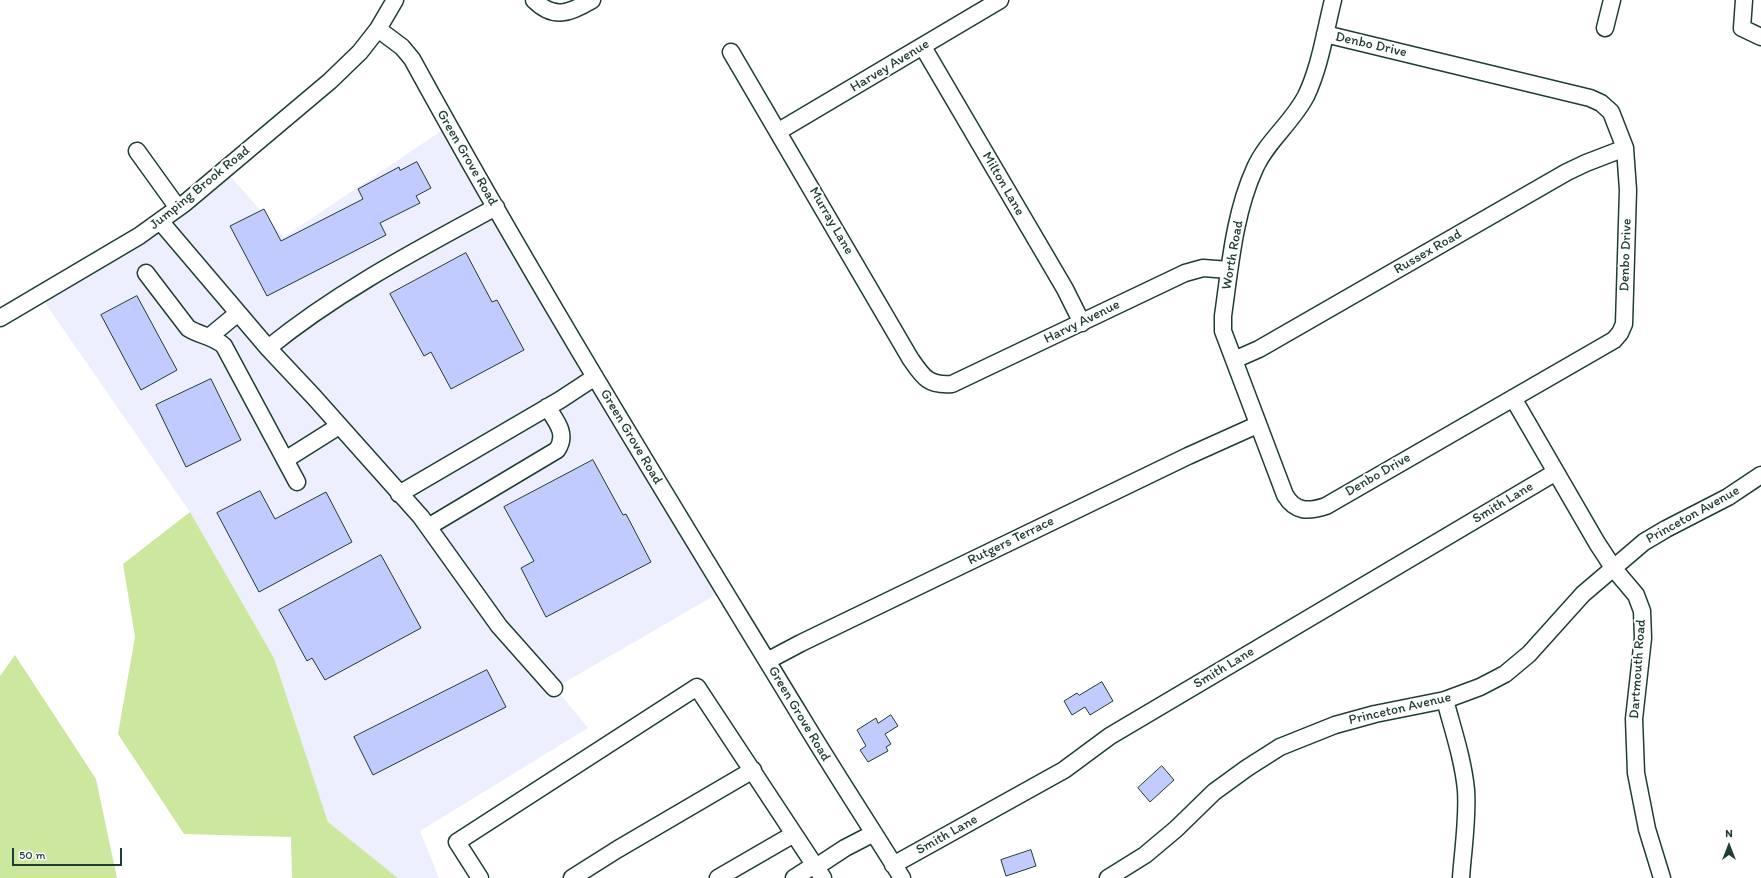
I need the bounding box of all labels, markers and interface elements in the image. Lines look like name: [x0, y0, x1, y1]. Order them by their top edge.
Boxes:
street label: Denbo Drive: [1334, 29, 1408, 61]
street label: Harvey Avenue: [847, 36, 933, 96]
street label: Green Grove Road: [433, 107, 501, 209]
street label: Jumping Brook Road: [146, 142, 254, 234]
street label: Milton Lane: [978, 149, 1028, 219]
street label: Murray Lane: [805, 184, 857, 258]
street label: Denbo Drive: [1616, 218, 1636, 292]
street label: Worth Road: [1219, 219, 1247, 291]
street label: Russex Road: [1391, 226, 1465, 278]
street label: Harvy Avenue: [1041, 296, 1123, 348]
street label: Green Grove Road: [596, 386, 666, 488]
street label: Denbo Drive: [1342, 449, 1414, 501]
street label: Smith Lane: [1470, 478, 1536, 528]
street label: Princeton Avenue: [1643, 482, 1743, 548]
street label: Rutgers Terrace: [965, 513, 1057, 569]
street label: Dartmouth Road: [1626, 619, 1650, 719]
street label: Smith Lane: [1191, 643, 1257, 693]
street label: Green Grove Road: [764, 663, 834, 765]
street label: Princeton Avenue: [1347, 689, 1453, 729]
street label: Smith Lane: [913, 811, 981, 859]
north arrow: [1709, 826, 1749, 866]
text: N: [1725, 827, 1733, 840]
scale bar: [14, 840, 124, 866]
text: 50 m: [19, 848, 45, 862]

